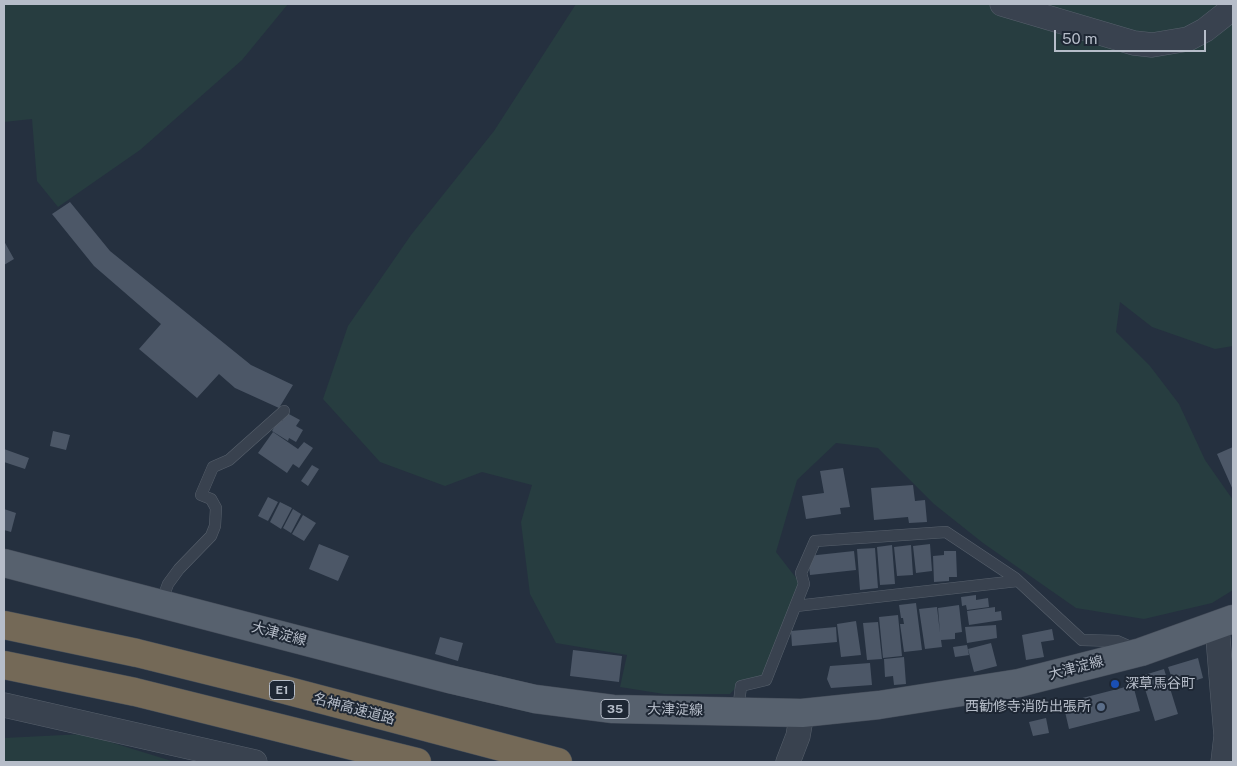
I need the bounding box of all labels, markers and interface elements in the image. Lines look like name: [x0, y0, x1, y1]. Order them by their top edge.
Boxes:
scale bar: [1057, 20, 1210, 52]
text: 50 m: [1062, 30, 1097, 47]
street label: 大津淀線: [250, 619, 308, 649]
street label: 大津淀線: [1047, 653, 1105, 683]
place label: 深草馬谷町: [1125, 676, 1195, 692]
marker: 深草馬谷町: [1109, 678, 1121, 690]
road number: E1: [270, 680, 294, 700]
street label: 名神高速道路: [311, 690, 397, 728]
place label: 西勧修寺消防出張所: [965, 699, 1091, 715]
road number: 35: [601, 700, 629, 719]
street label: 大津淀線: [647, 701, 703, 719]
marker: 西勧修寺消防出張所: [1095, 701, 1107, 713]

